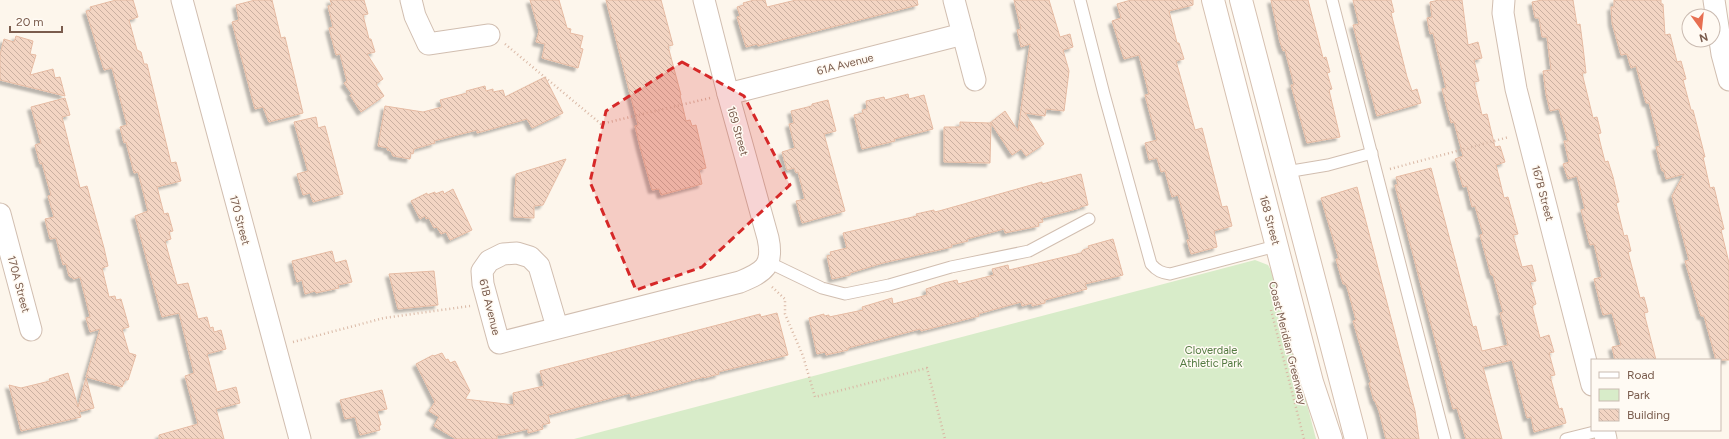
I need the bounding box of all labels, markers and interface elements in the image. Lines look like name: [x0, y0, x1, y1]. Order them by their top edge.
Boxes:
scale bar: [10, 8, 62, 34]
north arrow: [1681, 8, 1721, 48]
text: 20 m: [16, 15, 44, 29]
text: N: [1698, 30, 1709, 45]
street label: 61A Avenue: [815, 51, 875, 78]
street label: 169 Street: [724, 105, 751, 157]
street label: 167B Street: [1529, 164, 1556, 222]
street label: 170 Street: [227, 194, 252, 246]
street label: 168 Street: [1257, 194, 1282, 246]
street label: 170A Street: [5, 254, 32, 314]
street label: 61B Avenue: [476, 278, 503, 337]
street label: Coast Meridian Greenway: [1266, 280, 1309, 406]
park label: Cloverdale Athletic Park: [1180, 344, 1243, 370]
legend: [1591, 359, 1721, 431]
text: Road: [1627, 368, 1655, 382]
text: Park: [1627, 388, 1650, 402]
text: Building: [1627, 408, 1670, 422]

